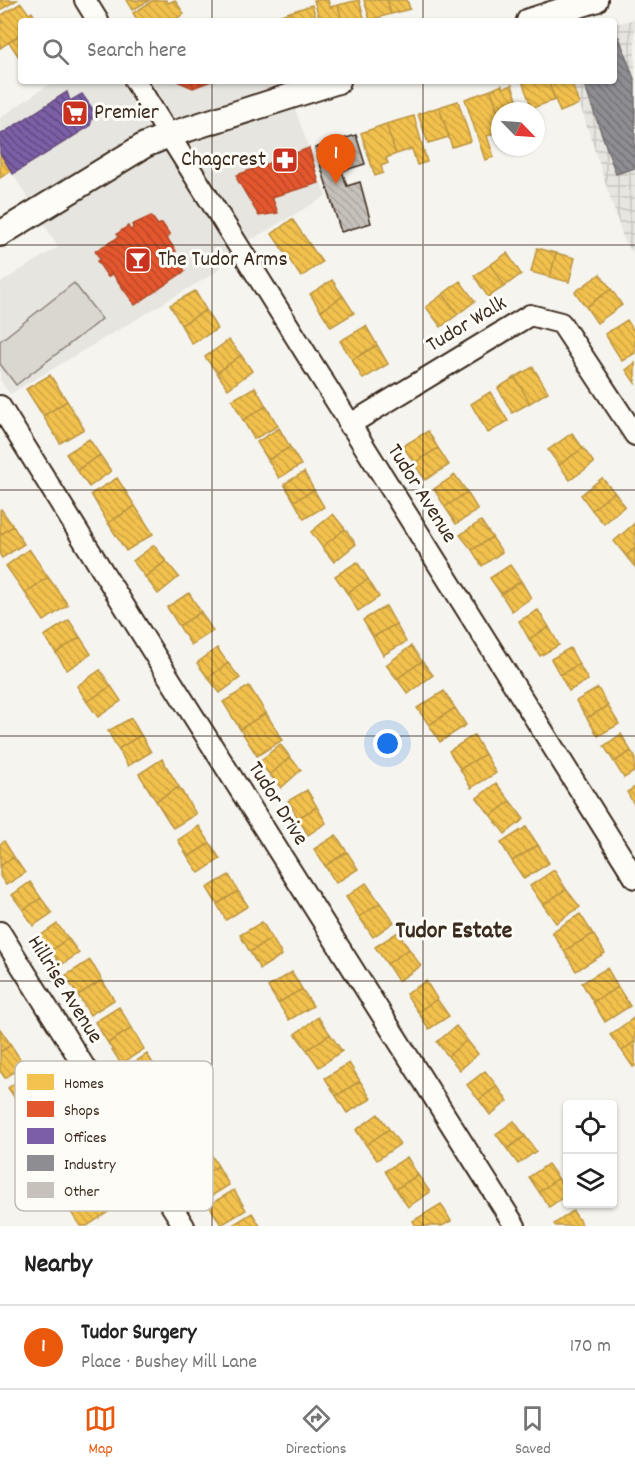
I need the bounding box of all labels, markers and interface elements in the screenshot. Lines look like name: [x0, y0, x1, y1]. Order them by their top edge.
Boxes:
search box: [18, 18, 617, 84]
icon: search: [39, 35, 72, 68]
text: Search here: [87, 36, 186, 67]
supermarket icon: Premier: [60, 98, 90, 128]
place label: Premier: [94, 98, 160, 129]
north arrow: [491, 102, 545, 156]
pin: 1: [316, 134, 356, 184]
place label: Chagcrest: [181, 145, 266, 176]
pharmacy icon: Chagcrest: [270, 145, 300, 175]
bar icon: The Tudor Arms: [123, 245, 153, 275]
place label: The Tudor Arms: [158, 245, 288, 276]
street label: Tudor Walk: [421, 289, 513, 361]
street label: Tudor Avenue: [378, 438, 464, 550]
your location: [373, 729, 402, 758]
street label: Tudor Drive: [239, 756, 315, 852]
district label: Tudor Estate: [396, 915, 513, 949]
street label: Hillrise Avenue: [18, 930, 110, 1050]
legend: [15, 1061, 213, 1211]
text: Homes: [64, 1073, 104, 1096]
text: Shops: [64, 1100, 100, 1123]
map controls: [563, 1100, 617, 1208]
button: locate: [563, 1100, 617, 1154]
text: Offices: [64, 1127, 107, 1150]
text: Industry: [64, 1154, 116, 1177]
button: layers: [563, 1154, 617, 1208]
text: Other: [64, 1181, 99, 1204]
text: Nearby: [24, 1247, 92, 1284]
text: Tudor Surgery: [81, 1318, 196, 1349]
text: 1: [41, 1333, 46, 1361]
text: 170 m: [570, 1333, 611, 1361]
text: Place · Bushey Mill Lane: [81, 1349, 257, 1377]
tab: Map: [84, 1402, 117, 1461]
tab: Directions: [286, 1402, 346, 1461]
tab: Saved: [515, 1402, 551, 1461]

